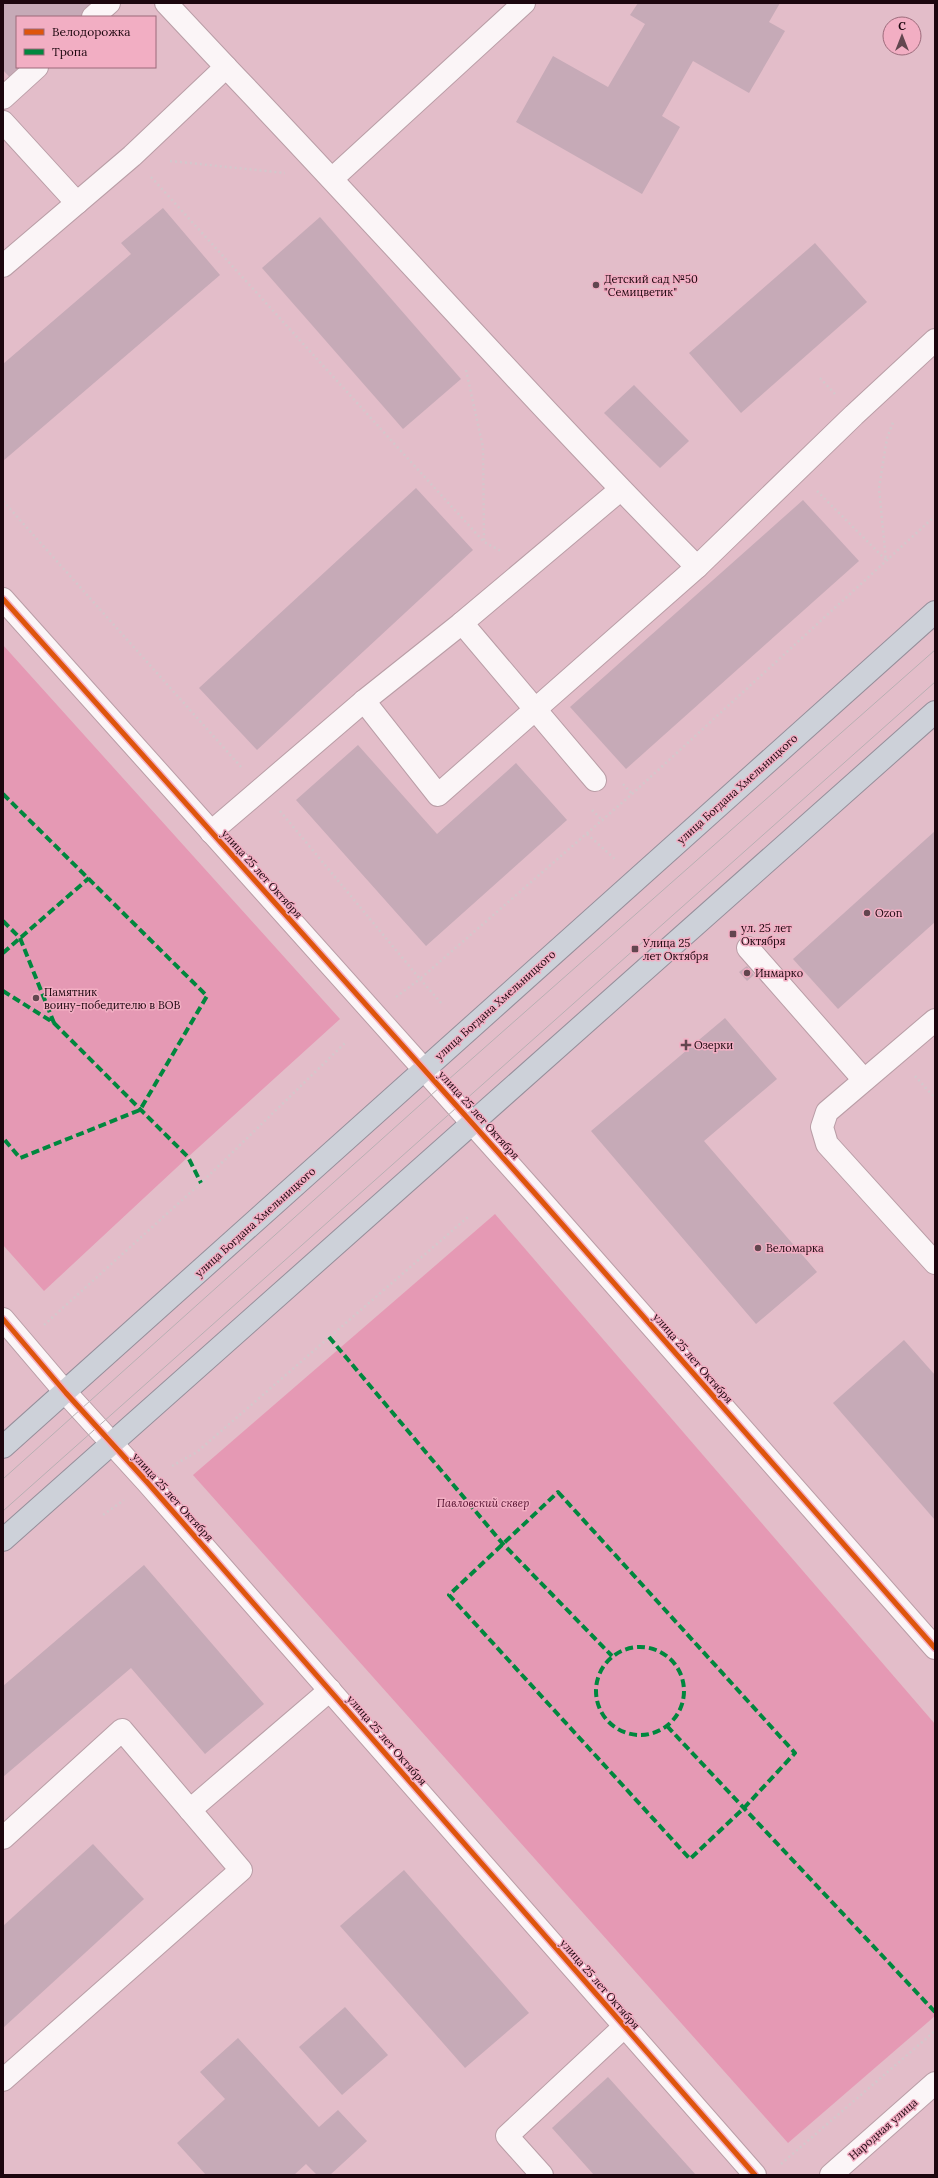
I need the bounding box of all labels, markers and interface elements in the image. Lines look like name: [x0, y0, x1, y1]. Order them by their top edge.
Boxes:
legend: [16, 16, 156, 68]
north arrow: [882, 16, 922, 56]
text: С: [898, 19, 906, 33]
text: Велодорожка: [52, 24, 130, 39]
text: Тропа: [52, 44, 87, 59]
place label: Детский сад №50 "Семицветик": [604, 272, 698, 299]
marker: Детский сад №50 "Семицветик": [591, 280, 601, 290]
street label: улица Богдана Хмельницкого: [674, 731, 800, 847]
street label: улица 25 лет Октября: [218, 827, 306, 921]
place label: Ozon: [875, 906, 903, 920]
marker: Ozon: [862, 908, 872, 918]
place label: ул. 25 лет Октября: [741, 921, 792, 948]
marker: ул. 25 лет Октября: [728, 929, 738, 939]
place label: Улица 25 лет Октября: [642, 936, 708, 963]
marker: Улица 25 лет Октября: [630, 944, 640, 954]
street label: улица Богдана Хмельницкого: [432, 947, 558, 1063]
place label: Инмарко: [755, 966, 803, 980]
marker: Инмарко: [742, 968, 752, 978]
place label: Памятник воину-победителю в ВОВ: [44, 985, 180, 1012]
marker: Памятник воину-победителю в ВОВ: [31, 993, 41, 1003]
place label: Озерки: [694, 1038, 733, 1052]
marker: Озерки: [681, 1040, 691, 1050]
street label: улица 25 лет Октября: [435, 1068, 523, 1162]
street label: улица Богдана Хмельницкого: [192, 1164, 318, 1280]
place label: Веломарка: [766, 1241, 824, 1255]
marker: Веломарка: [753, 1243, 763, 1253]
street label: улица 25 лет Октября: [650, 1310, 736, 1406]
street label: улица 25 лет Октября: [129, 1450, 217, 1544]
park label: Павловский сквер: [437, 1496, 529, 1510]
street label: улица 25 лет Октября: [344, 1692, 430, 1788]
street label: улица 25 лет Октября: [557, 1936, 643, 2032]
street label: Народная улица: [846, 2095, 921, 2163]

